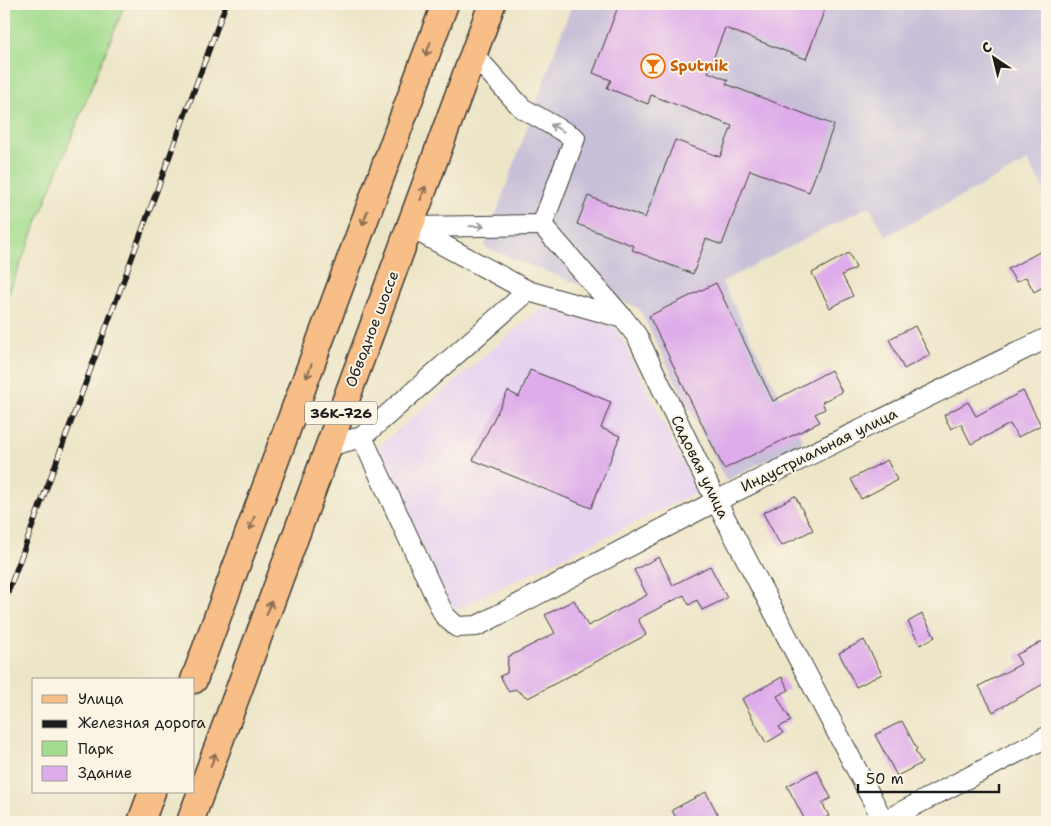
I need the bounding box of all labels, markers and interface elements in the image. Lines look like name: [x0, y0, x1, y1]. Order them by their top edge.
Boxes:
north arrow: [968, 32, 1018, 82]
text: С: [978, 38, 995, 57]
one-way arrow: [423, 41, 432, 57]
bar icon: Sputnik: [640, 53, 666, 79]
place label: Sputnik: [670, 56, 728, 76]
one-way arrow: [550, 122, 564, 132]
one-way arrow: [419, 186, 428, 201]
one-way arrow: [360, 210, 369, 225]
one-way arrow: [468, 221, 484, 231]
street label: Обводное шоссе: [341, 268, 403, 390]
one-way arrow: [304, 362, 313, 378]
road number: 36К-726: [305, 402, 377, 424]
street label: Индустриальная улица: [737, 403, 901, 497]
street label: Садовая улица: [666, 412, 734, 523]
one-way arrow: [247, 515, 256, 530]
one-way arrow: [265, 600, 274, 616]
legend: [32, 678, 195, 794]
text: Улица: [78, 689, 124, 709]
text: Железная дорога: [78, 713, 206, 733]
text: Парк: [78, 739, 114, 759]
one-way arrow: [209, 753, 218, 768]
scale bar: [858, 761, 1000, 793]
text: Здание: [78, 763, 132, 783]
text: 50 m: [866, 769, 904, 789]

